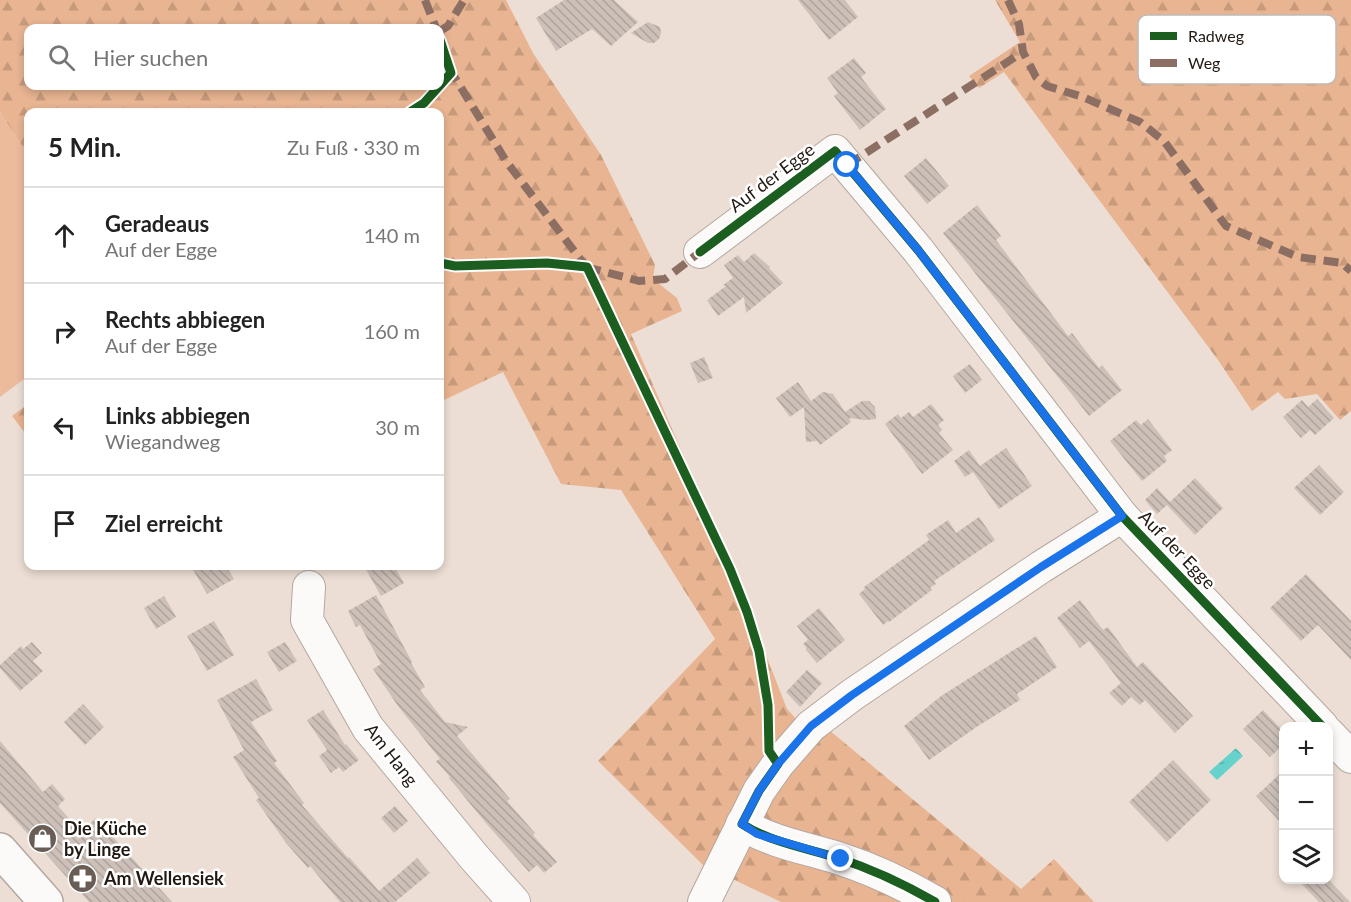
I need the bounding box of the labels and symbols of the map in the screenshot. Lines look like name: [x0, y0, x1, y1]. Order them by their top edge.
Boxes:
legend: [1138, 15, 1336, 84]
text: Radweg: [1188, 26, 1244, 45]
text: Weg: [1188, 53, 1220, 72]
street label: Auf der Egge: [724, 138, 818, 216]
route start: [833, 151, 859, 177]
street label: Auf der Egge: [1135, 505, 1221, 593]
street label: Am Hang: [361, 719, 423, 790]
place label: Die Küche by Linge: [64, 817, 147, 860]
shop icon: Die Küche by Linge: [27, 823, 59, 855]
route end: [827, 845, 853, 871]
pharmacy icon: Am Wellensiek: [67, 863, 99, 895]
place label: Am Wellensiek: [103, 867, 224, 889]

